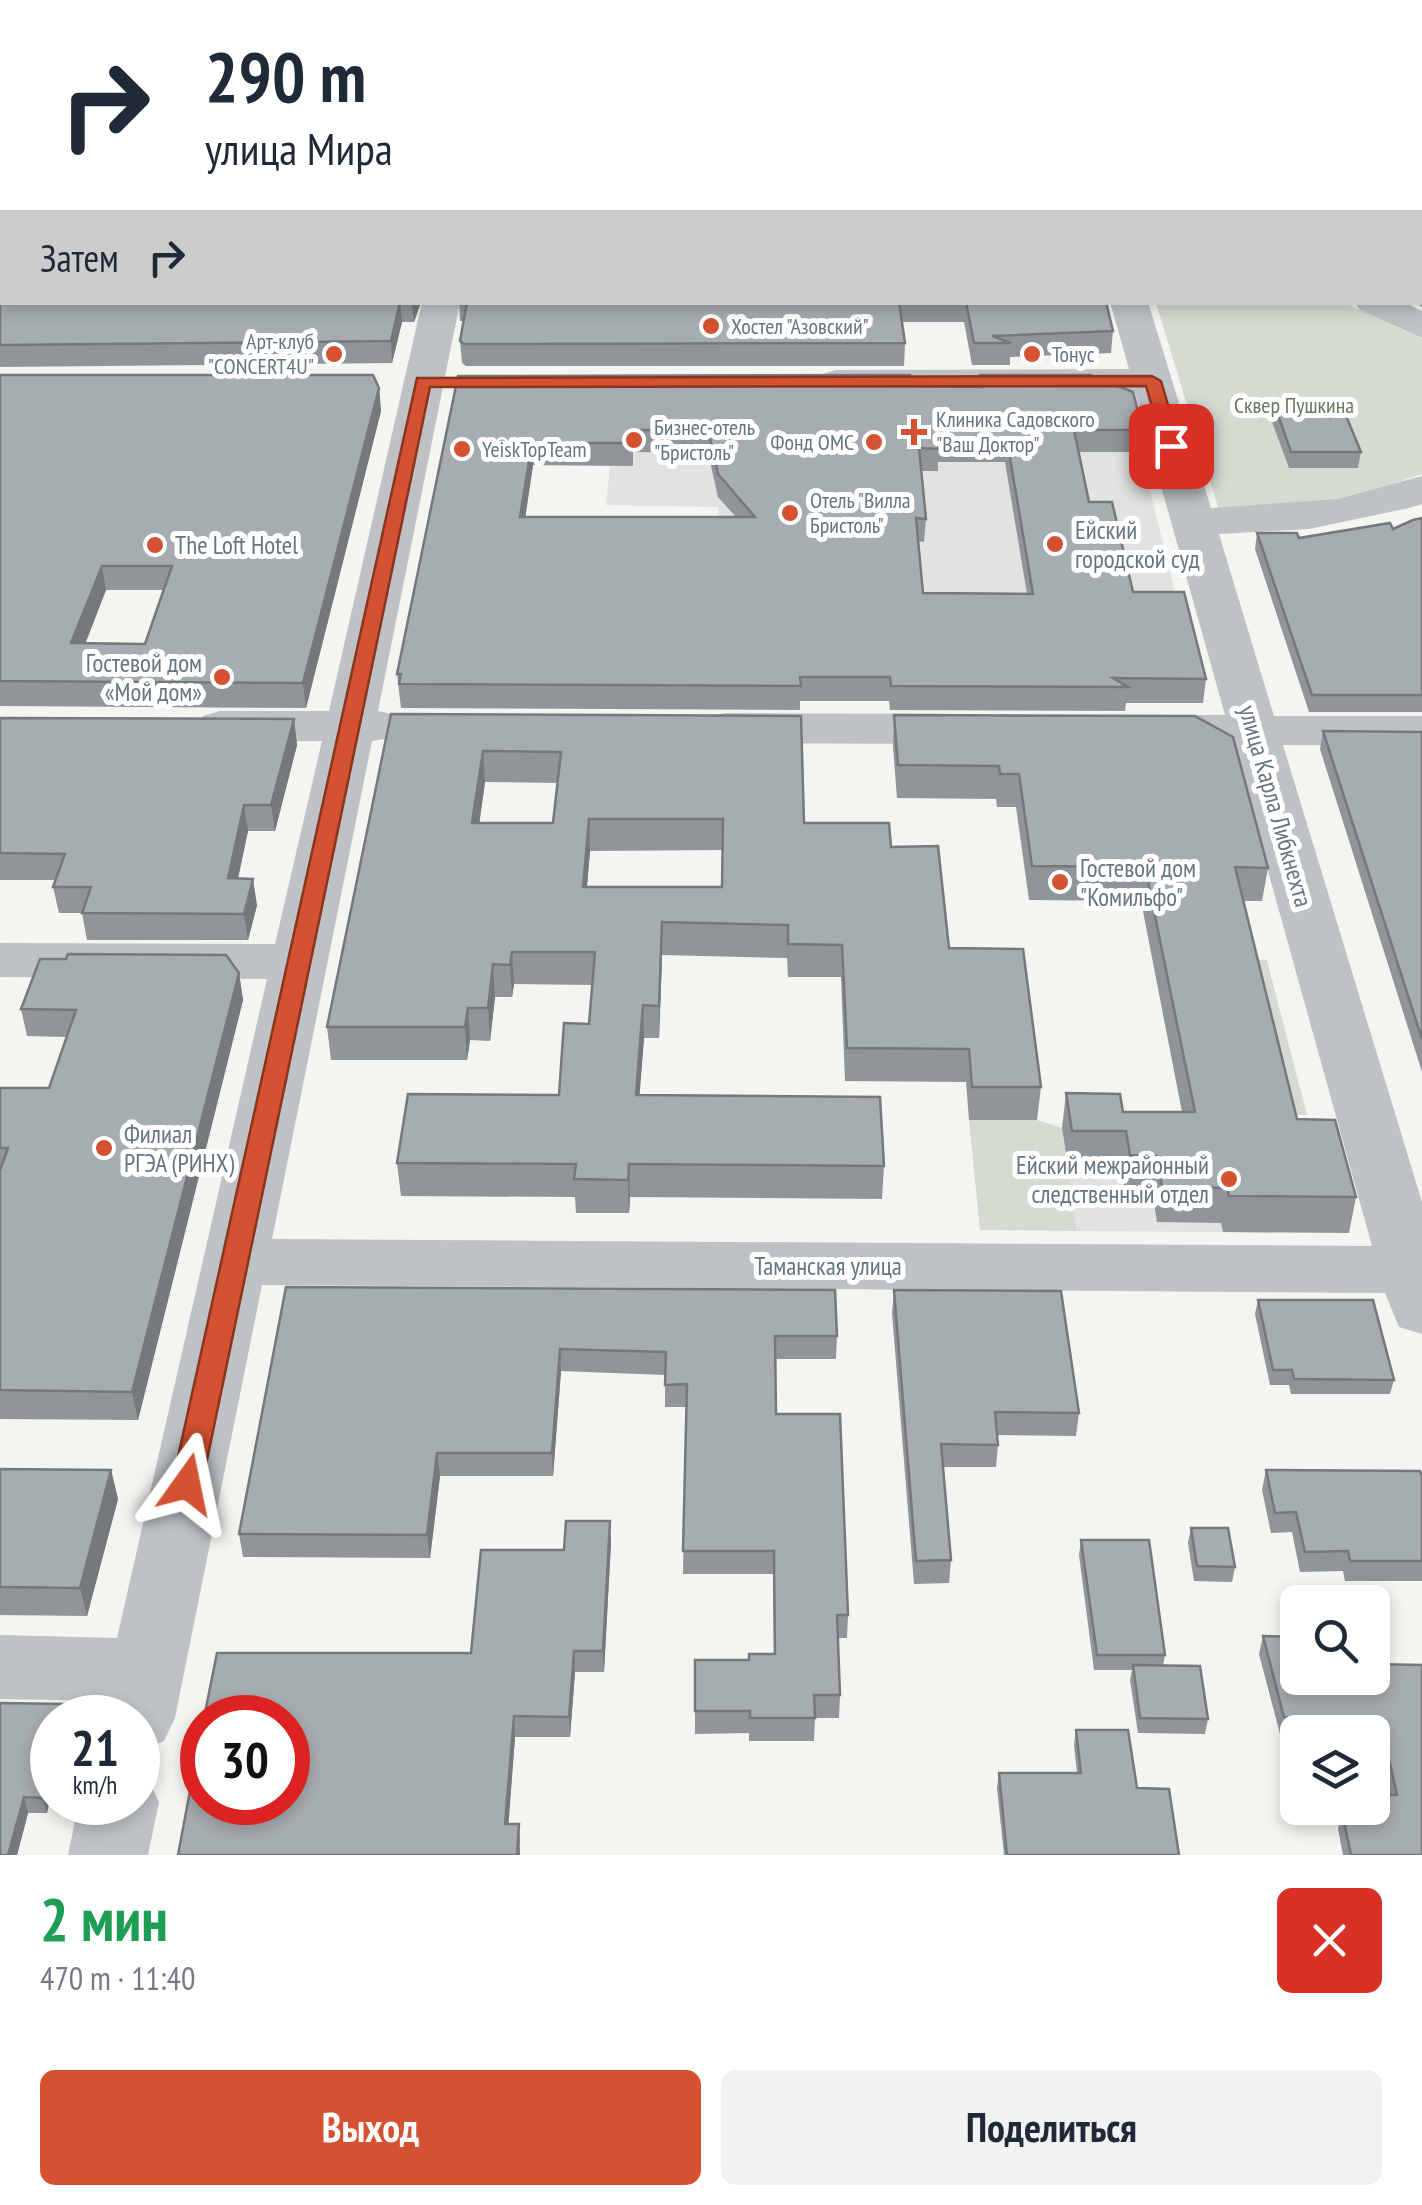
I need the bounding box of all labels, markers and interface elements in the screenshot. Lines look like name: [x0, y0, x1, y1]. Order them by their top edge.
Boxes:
text: 290 m: [205, 31, 366, 121]
icon: right: [40, 40, 170, 170]
text: улица Мира: [205, 119, 393, 177]
icon: right: [139, 230, 194, 285]
text: Затем: [40, 233, 119, 282]
place label: Хостел "Азовский": [731, 312, 869, 340]
marker: Хостел "Азовский": [700, 315, 722, 337]
place label: Арт-клуб "CONCERT4U": [208, 327, 314, 380]
place label: Тонус: [1052, 340, 1095, 368]
marker: Арт-клуб "CONCERT4U": [323, 343, 345, 365]
marker: Тонус: [1021, 343, 1043, 365]
park label: Сквер Пушкина: [1234, 391, 1354, 419]
pin: [1129, 404, 1214, 489]
place label: Клиника Садовского "Ваш Доктор": [936, 405, 1095, 458]
place label: Бизнес-отель "Бристоль": [654, 413, 755, 466]
marker: Клиника Садовского "Ваш Доктор": [901, 419, 927, 445]
icon: arrive: [1144, 419, 1199, 474]
place label: Фонд ОМС: [771, 428, 854, 456]
marker: Бизнес-отель "Бристоль": [623, 429, 645, 451]
marker: Фонд ОМС: [863, 431, 885, 453]
place label: YeiskTopTeam: [482, 435, 587, 463]
marker: YeiskTopTeam: [451, 438, 473, 460]
place label: Отель "Вилла Бристоль": [810, 486, 911, 539]
marker: Отель "Вилла Бристоль": [779, 502, 801, 524]
place label: Ейский городской суд: [1075, 514, 1200, 575]
place label: The Loft Hotel: [175, 529, 298, 561]
marker: Ейский городской суд: [1044, 533, 1066, 555]
marker: The Loft Hotel: [144, 534, 166, 556]
place label: Гостевой дом «Мой дом»: [86, 647, 202, 708]
marker: Гостевой дом «Мой дом»: [211, 666, 233, 688]
street label: улица Карла Либкнехта: [1232, 701, 1320, 911]
place label: Гостевой дом "Комильфо": [1080, 852, 1196, 913]
marker: Гостевой дом "Комильфо": [1049, 871, 1071, 893]
place label: Филиал РГЭА (РИНХ): [124, 1118, 234, 1179]
marker: Филиал РГЭА (РИНХ): [93, 1137, 115, 1159]
place label: Ейский межрайонный следственный отдел: [1016, 1149, 1209, 1210]
marker: Ейский межрайонный следственный отдел: [1218, 1168, 1240, 1190]
street label: Таманская улица: [754, 1250, 902, 1282]
position arrow: [135, 1432, 239, 1536]
map controls: [1280, 1585, 1390, 1825]
button: search: [1280, 1585, 1390, 1695]
speed limit sign: 30: [180, 1695, 310, 1825]
text: 21: [71, 1715, 119, 1780]
button: layers: [1280, 1715, 1390, 1825]
text: km/h: [73, 1769, 117, 1801]
text: 2 мин: [40, 1880, 168, 1958]
button: close: [1277, 1888, 1382, 1993]
text: 470 m · 11:40: [40, 1957, 195, 1999]
button: Выход: [40, 2070, 701, 2185]
button: Поделиться: [721, 2070, 1382, 2185]

